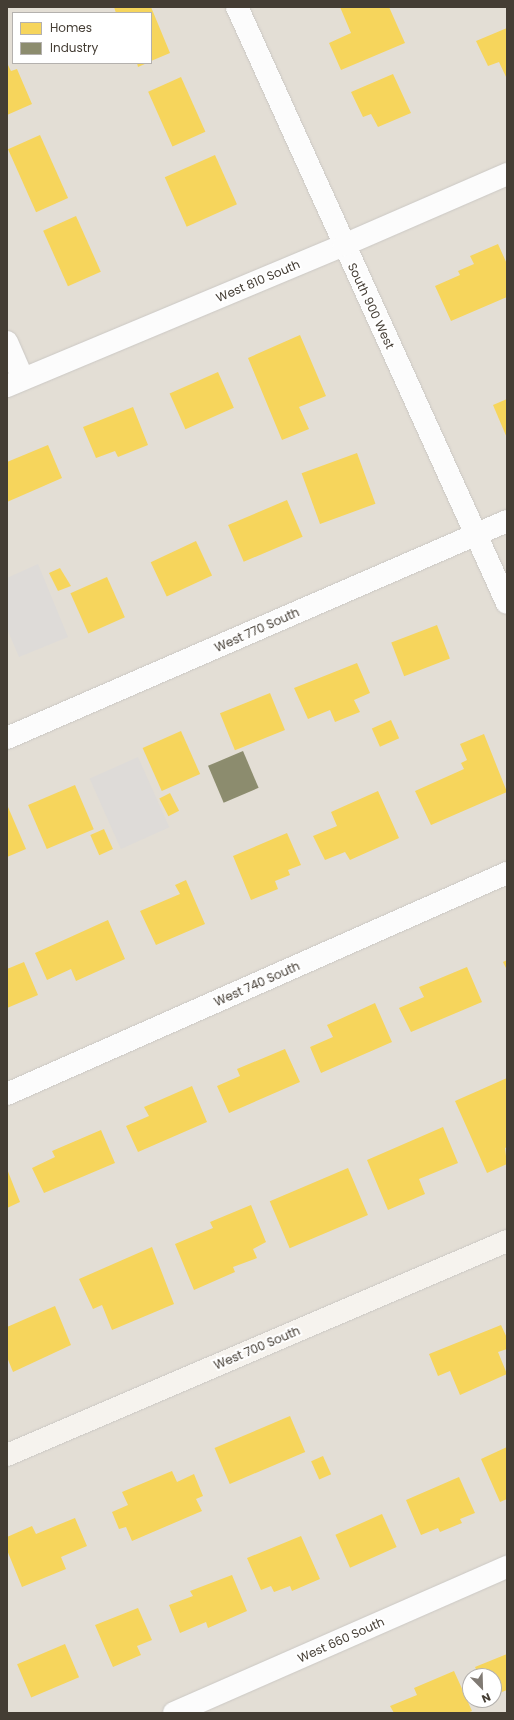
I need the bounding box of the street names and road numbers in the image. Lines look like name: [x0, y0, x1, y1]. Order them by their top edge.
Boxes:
street label: West 810 South: [214, 257, 302, 305]
street label: South 900 West: [345, 261, 397, 351]
street label: West 770 South: [212, 605, 302, 655]
street label: West 740 South: [212, 959, 302, 1009]
street label: West 700 South: [212, 1323, 302, 1373]
street label: West 660 South: [295, 1614, 387, 1666]

